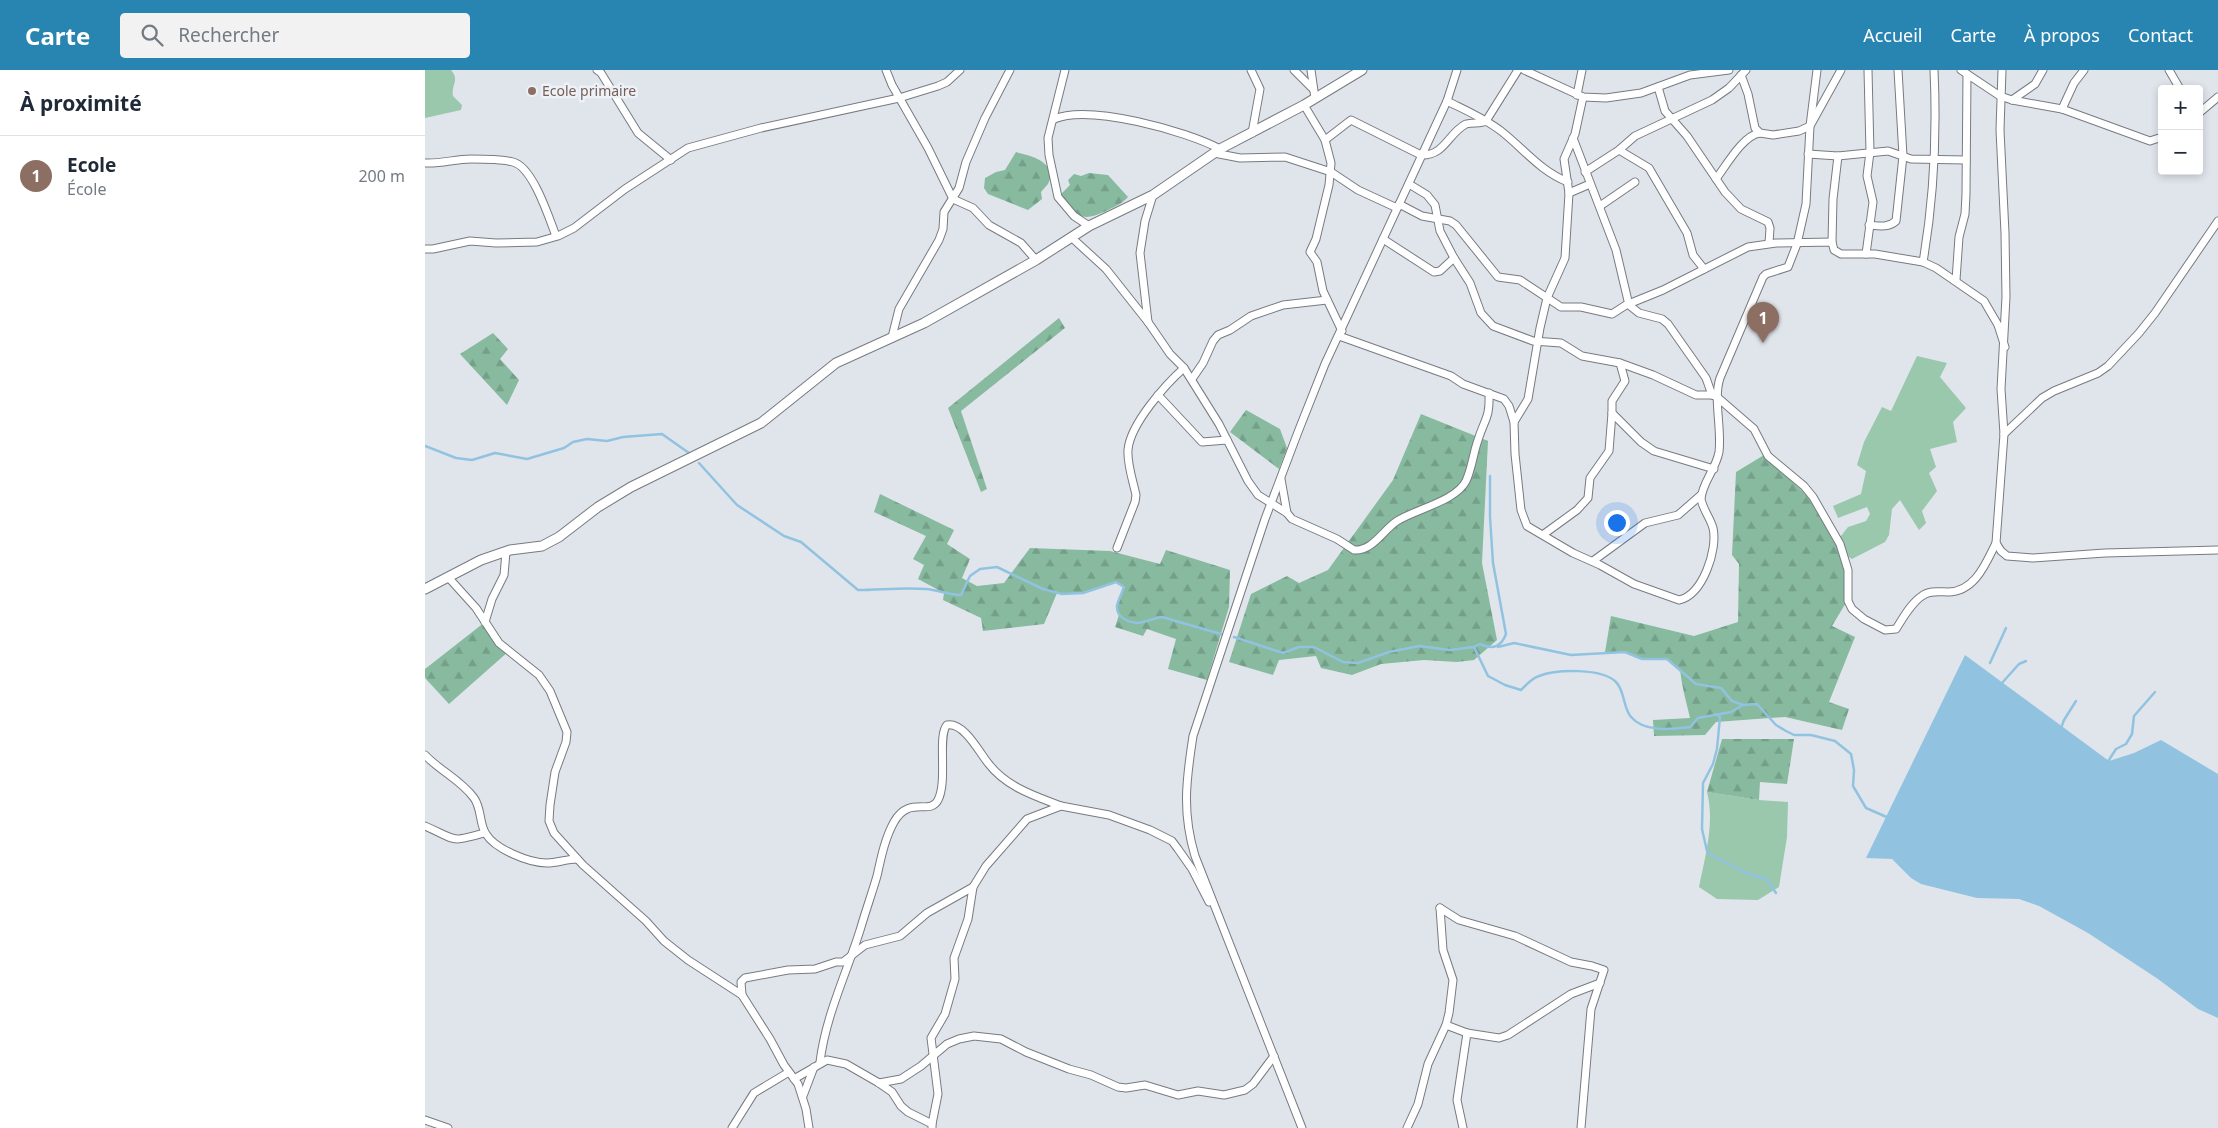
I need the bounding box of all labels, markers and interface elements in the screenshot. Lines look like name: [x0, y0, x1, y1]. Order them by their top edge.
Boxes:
search box: [120, 13, 470, 58]
text: Carte: [25, 19, 90, 52]
icon: search: [138, 21, 166, 49]
text: Rechercher: [178, 22, 279, 48]
text: Accueil: [1863, 23, 1923, 47]
text: Carte: [1951, 23, 1996, 47]
text: À propos: [2024, 23, 2100, 47]
text: Contact: [2128, 23, 2193, 47]
place label: Ecole primaire: [542, 81, 636, 100]
marker: Ecole primaire: [526, 85, 538, 97]
map controls: [2158, 85, 2203, 175]
button: +: [2158, 85, 2203, 130]
text: À proximité: [20, 89, 142, 117]
button: −: [2158, 130, 2203, 175]
text: Ecole: [67, 152, 116, 178]
text: 1: [31, 165, 41, 187]
text: 200 m: [358, 165, 405, 187]
text: École: [67, 178, 106, 200]
pin: 1: [1747, 302, 1779, 343]
your location: [1604, 510, 1630, 536]

